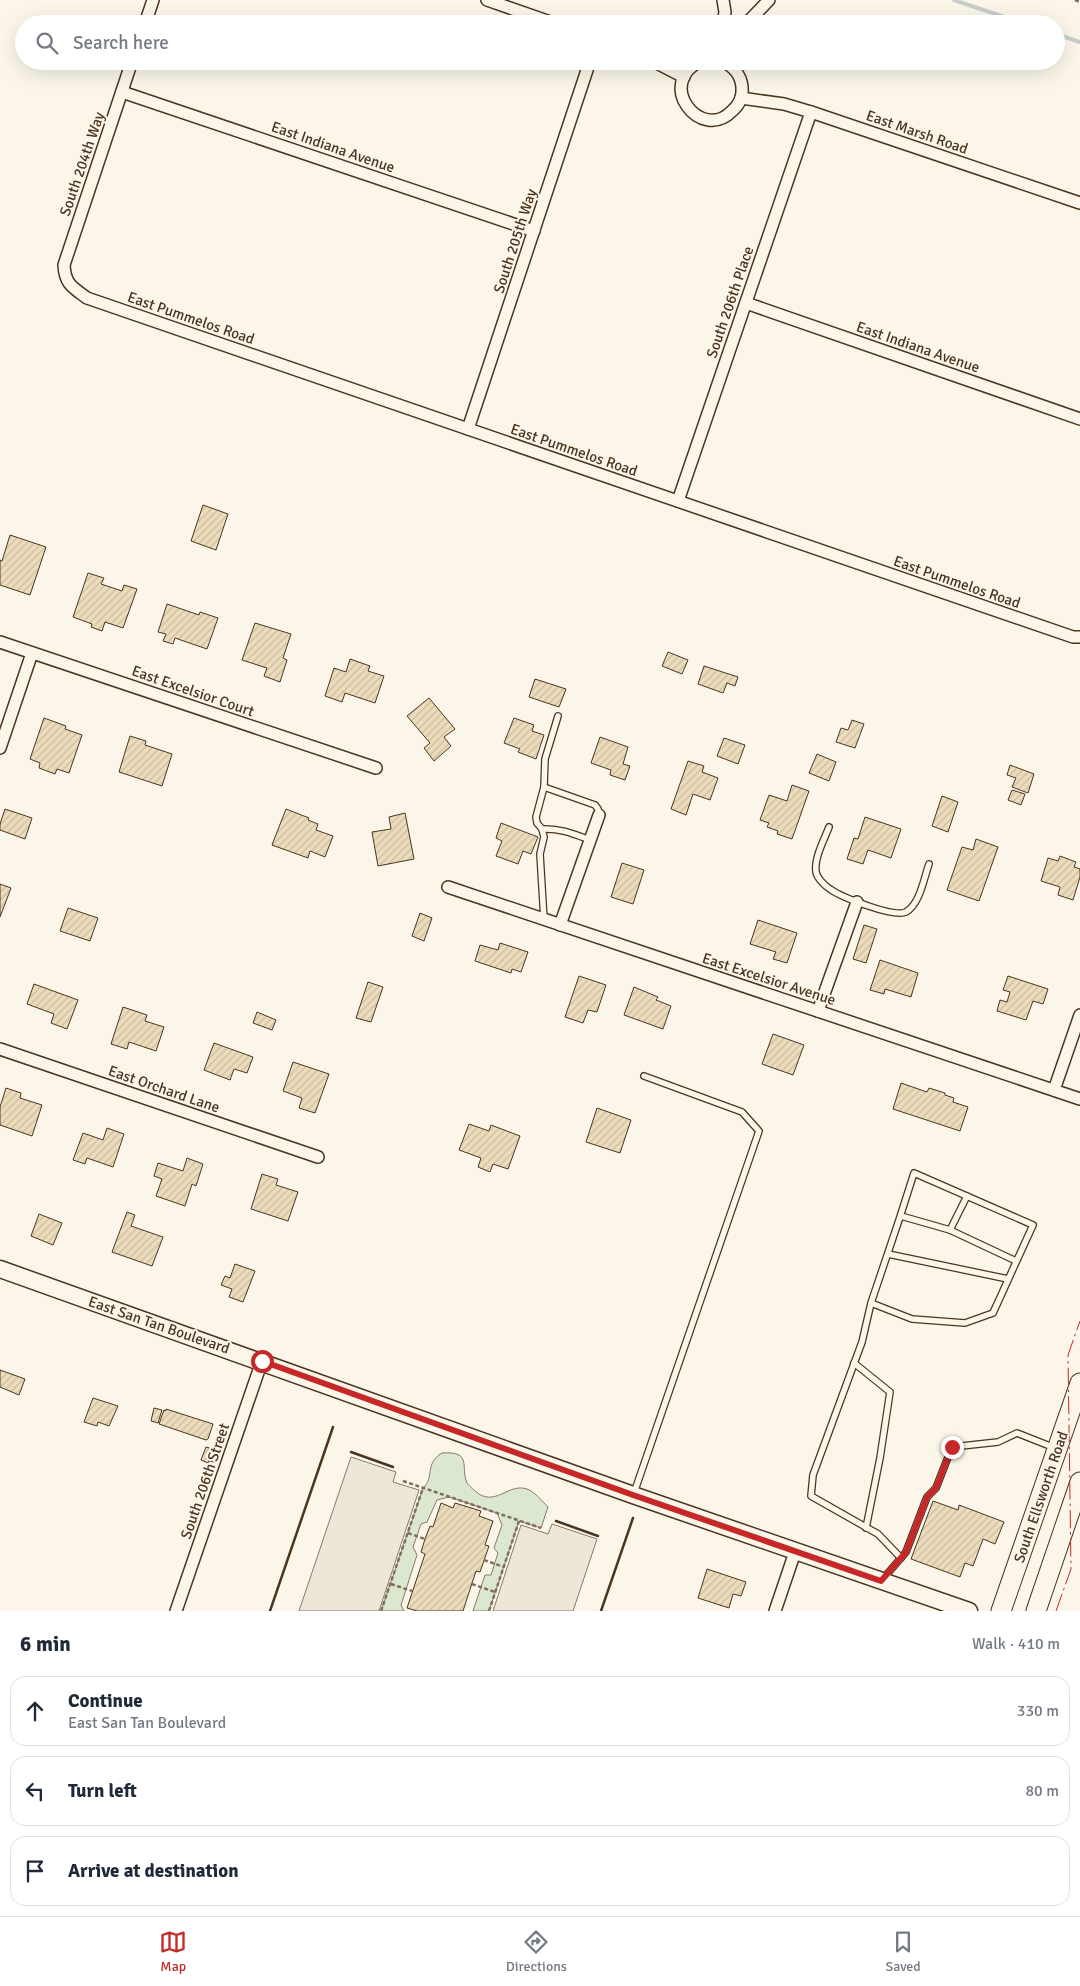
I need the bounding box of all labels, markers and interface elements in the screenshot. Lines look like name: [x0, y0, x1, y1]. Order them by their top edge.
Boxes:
search box: [15, 15, 1065, 70]
icon: search: [33, 29, 61, 57]
text: Search here: [73, 31, 169, 55]
street label: East Marsh Road: [864, 106, 970, 158]
street label: South 204th Way: [56, 110, 108, 218]
street label: East Indiana Avenue: [269, 117, 397, 177]
street label: South 205th Way: [490, 187, 540, 295]
street label: South 206th Place: [702, 244, 758, 360]
street label: East Pummelos Road: [125, 288, 257, 348]
street label: East Indiana Avenue: [854, 317, 982, 377]
street label: East Pummelos Road: [508, 420, 640, 480]
street label: East Pummelos Road: [891, 552, 1023, 612]
street label: East Excelsior Court: [129, 662, 257, 720]
street label: East Excelsior Avenue: [700, 949, 838, 1009]
street label: East Orchard Lane: [106, 1062, 222, 1116]
street label: East San Tan Boulevard: [86, 1292, 232, 1358]
route start: [251, 1350, 274, 1373]
street label: South 206th Street: [177, 1421, 233, 1541]
street label: South Ellsworth Road: [1010, 1429, 1072, 1565]
route end: [941, 1436, 964, 1459]
text: 6 min: [20, 1631, 71, 1657]
text: Walk · 410 m: [972, 1634, 1060, 1654]
text: Continue: [68, 1689, 143, 1713]
icon: ahead: [21, 1697, 49, 1725]
text: 330 m: [1017, 1701, 1059, 1721]
text: East San Tan Boulevard: [68, 1713, 226, 1733]
icon: left: [21, 1777, 49, 1805]
text: Turn left: [68, 1779, 137, 1803]
text: 80 m: [1025, 1781, 1059, 1801]
icon: arrive: [21, 1857, 49, 1885]
text: Arrive at destination: [68, 1859, 239, 1883]
tab: Map: [159, 1928, 187, 1975]
tab: Directions: [506, 1928, 567, 1975]
tab: Saved: [885, 1928, 921, 1975]

